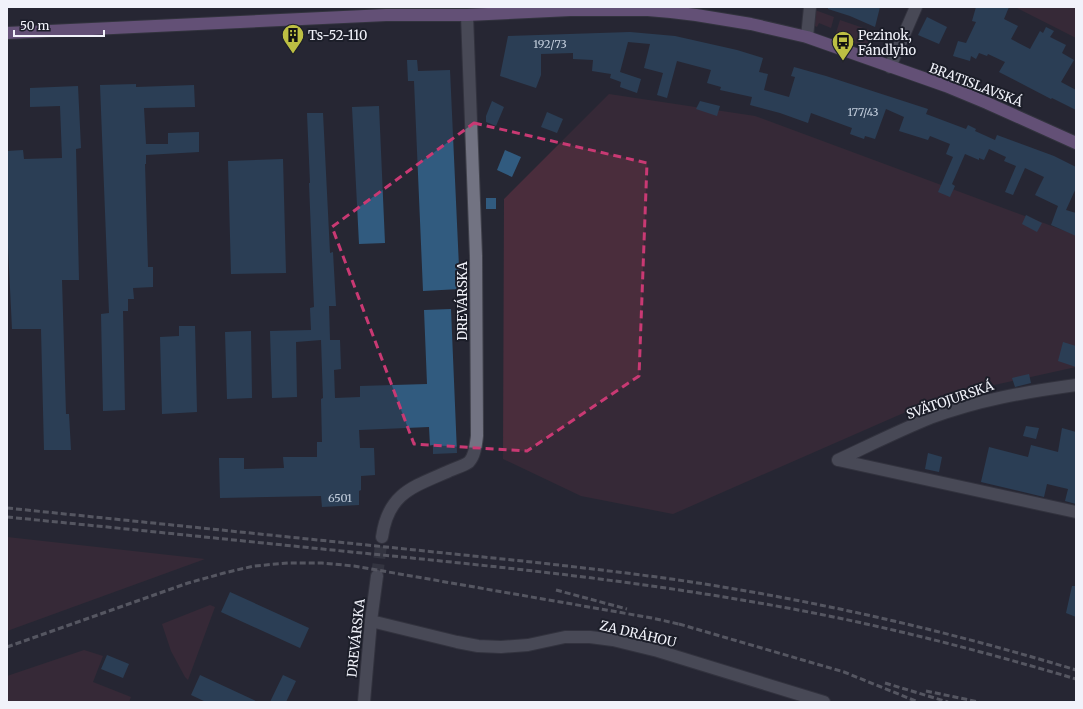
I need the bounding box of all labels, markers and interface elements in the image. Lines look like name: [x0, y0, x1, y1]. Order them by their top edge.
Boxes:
scale bar: [14, 12, 104, 38]
text: 50 m: [20, 18, 49, 33]
building icon: Ts-52-110: [280, 22, 306, 55]
place label: Ts-52-110: [308, 27, 367, 44]
place label: Pezinok, Fándlyho: [858, 27, 917, 59]
bus stop icon: Pezinok, Fándlyho: [830, 29, 856, 62]
house number: 192/73: [533, 37, 567, 51]
street label: BRATISLAVSKÁ: [927, 58, 1026, 111]
house number: 177/43: [847, 105, 879, 119]
street label: DREVÁRSKA: [453, 261, 471, 340]
street label: SVÄTOJURSKÁ: [904, 376, 997, 423]
house number: 6501: [328, 491, 352, 505]
street label: DREVÁRSKA: [342, 597, 369, 678]
street label: ZA DRÁHOU: [598, 616, 679, 651]

